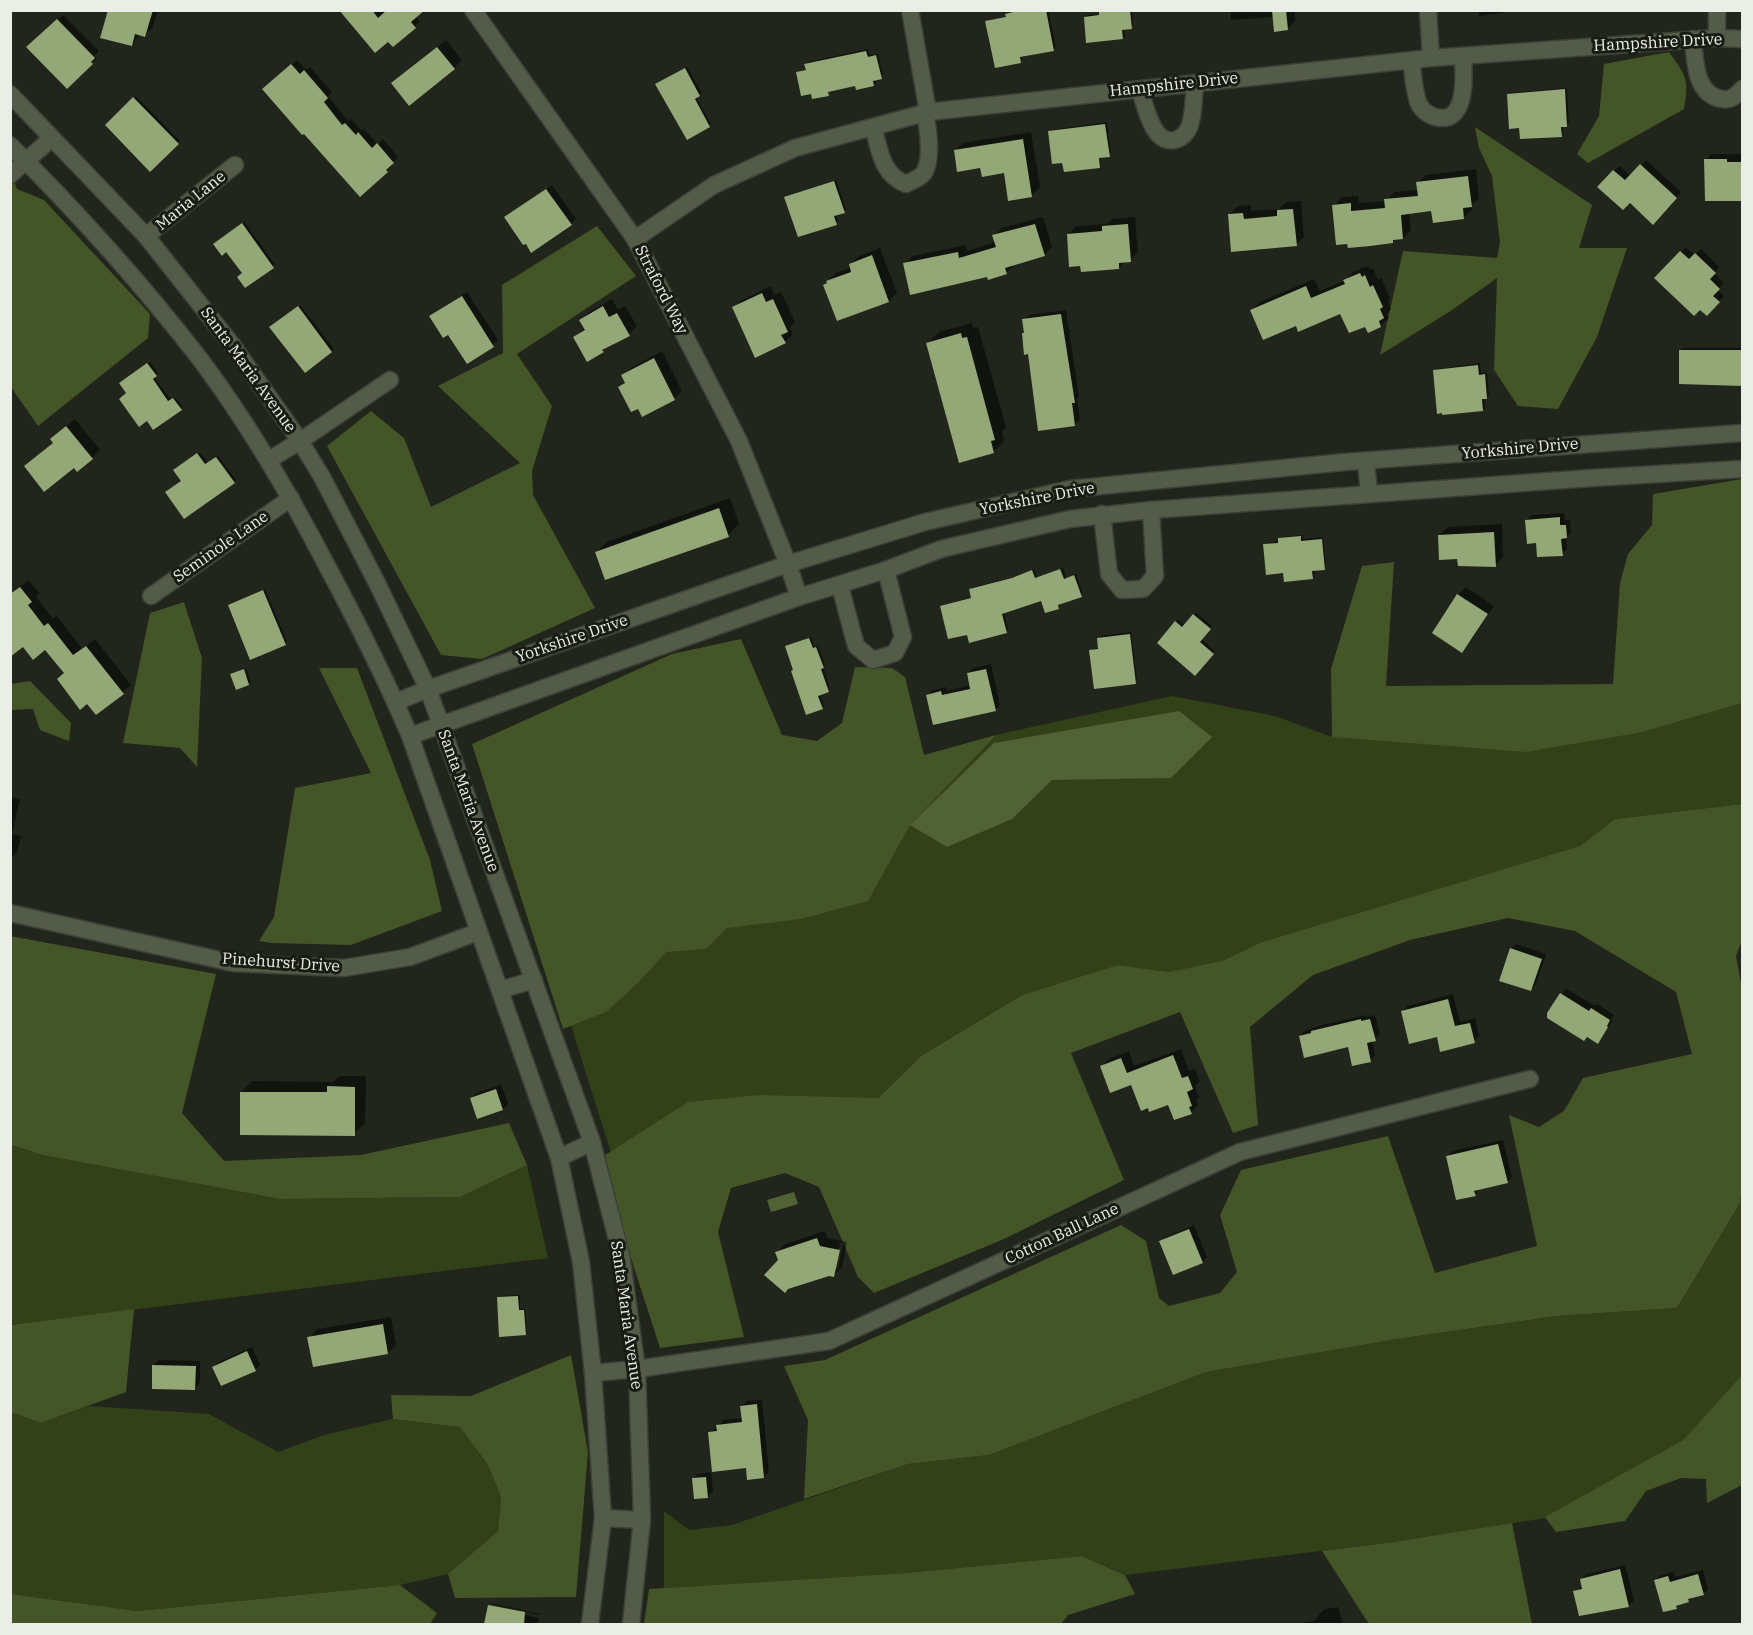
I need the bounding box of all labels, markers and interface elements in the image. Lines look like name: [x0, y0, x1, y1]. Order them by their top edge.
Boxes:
street label: Hampshire Drive: [1593, 30, 1723, 56]
street label: Hampshire Drive: [1109, 69, 1239, 101]
street label: Maria Lane: [152, 167, 230, 235]
street label: Straford Way: [630, 242, 692, 338]
street label: Santa Maria Avenue: [196, 304, 300, 436]
street label: Yorkshire Drive: [1461, 434, 1579, 464]
street label: Yorkshire Drive: [978, 478, 1096, 520]
street label: Seminole Lane: [170, 507, 272, 587]
street label: Yorkshire Drive: [514, 611, 630, 667]
street label: Santa Maria Avenue: [433, 727, 503, 875]
street label: Pinehurst Drive: [221, 949, 341, 977]
street label: Cotton Ball Lane: [1002, 1199, 1122, 1269]
street label: Santa Maria Avenue: [606, 1239, 646, 1391]

